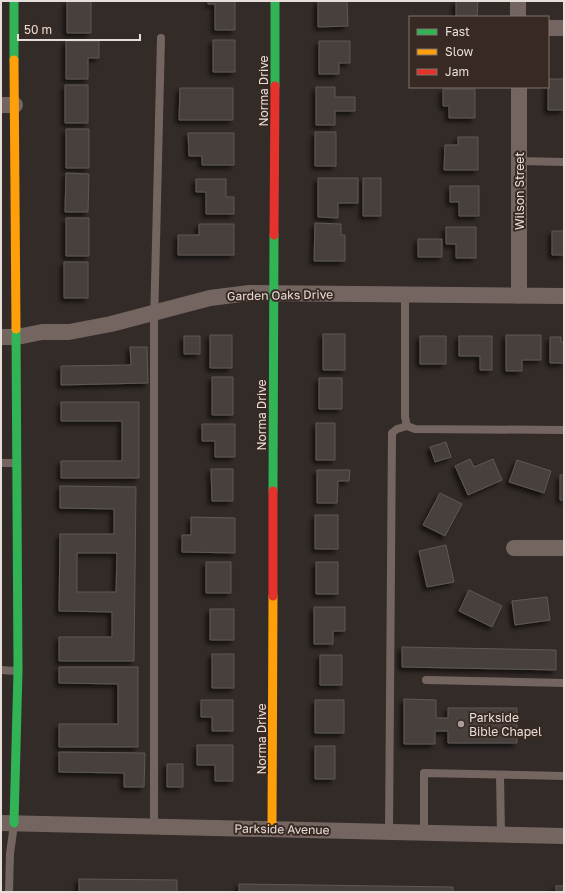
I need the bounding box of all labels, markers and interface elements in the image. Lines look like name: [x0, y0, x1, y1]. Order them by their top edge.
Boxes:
scale bar: [18, 16, 140, 42]
legend: [409, 16, 549, 88]
text: 50 m: [24, 22, 52, 37]
text: Fast: [445, 24, 470, 39]
text: Slow: [445, 44, 473, 59]
street label: Norma Drive: [256, 55, 271, 127]
text: Jam: [445, 64, 469, 79]
street label: Wilson Street: [512, 152, 527, 230]
street label: Garden Oaks Drive: [227, 287, 333, 303]
street label: Norma Drive: [254, 379, 269, 451]
street label: Norma Drive: [254, 703, 269, 775]
place label: Parkside Bible Chapel: [469, 710, 542, 739]
marker: Parkside Bible Chapel: [456, 719, 466, 729]
street label: Parkside Avenue: [234, 821, 330, 837]

